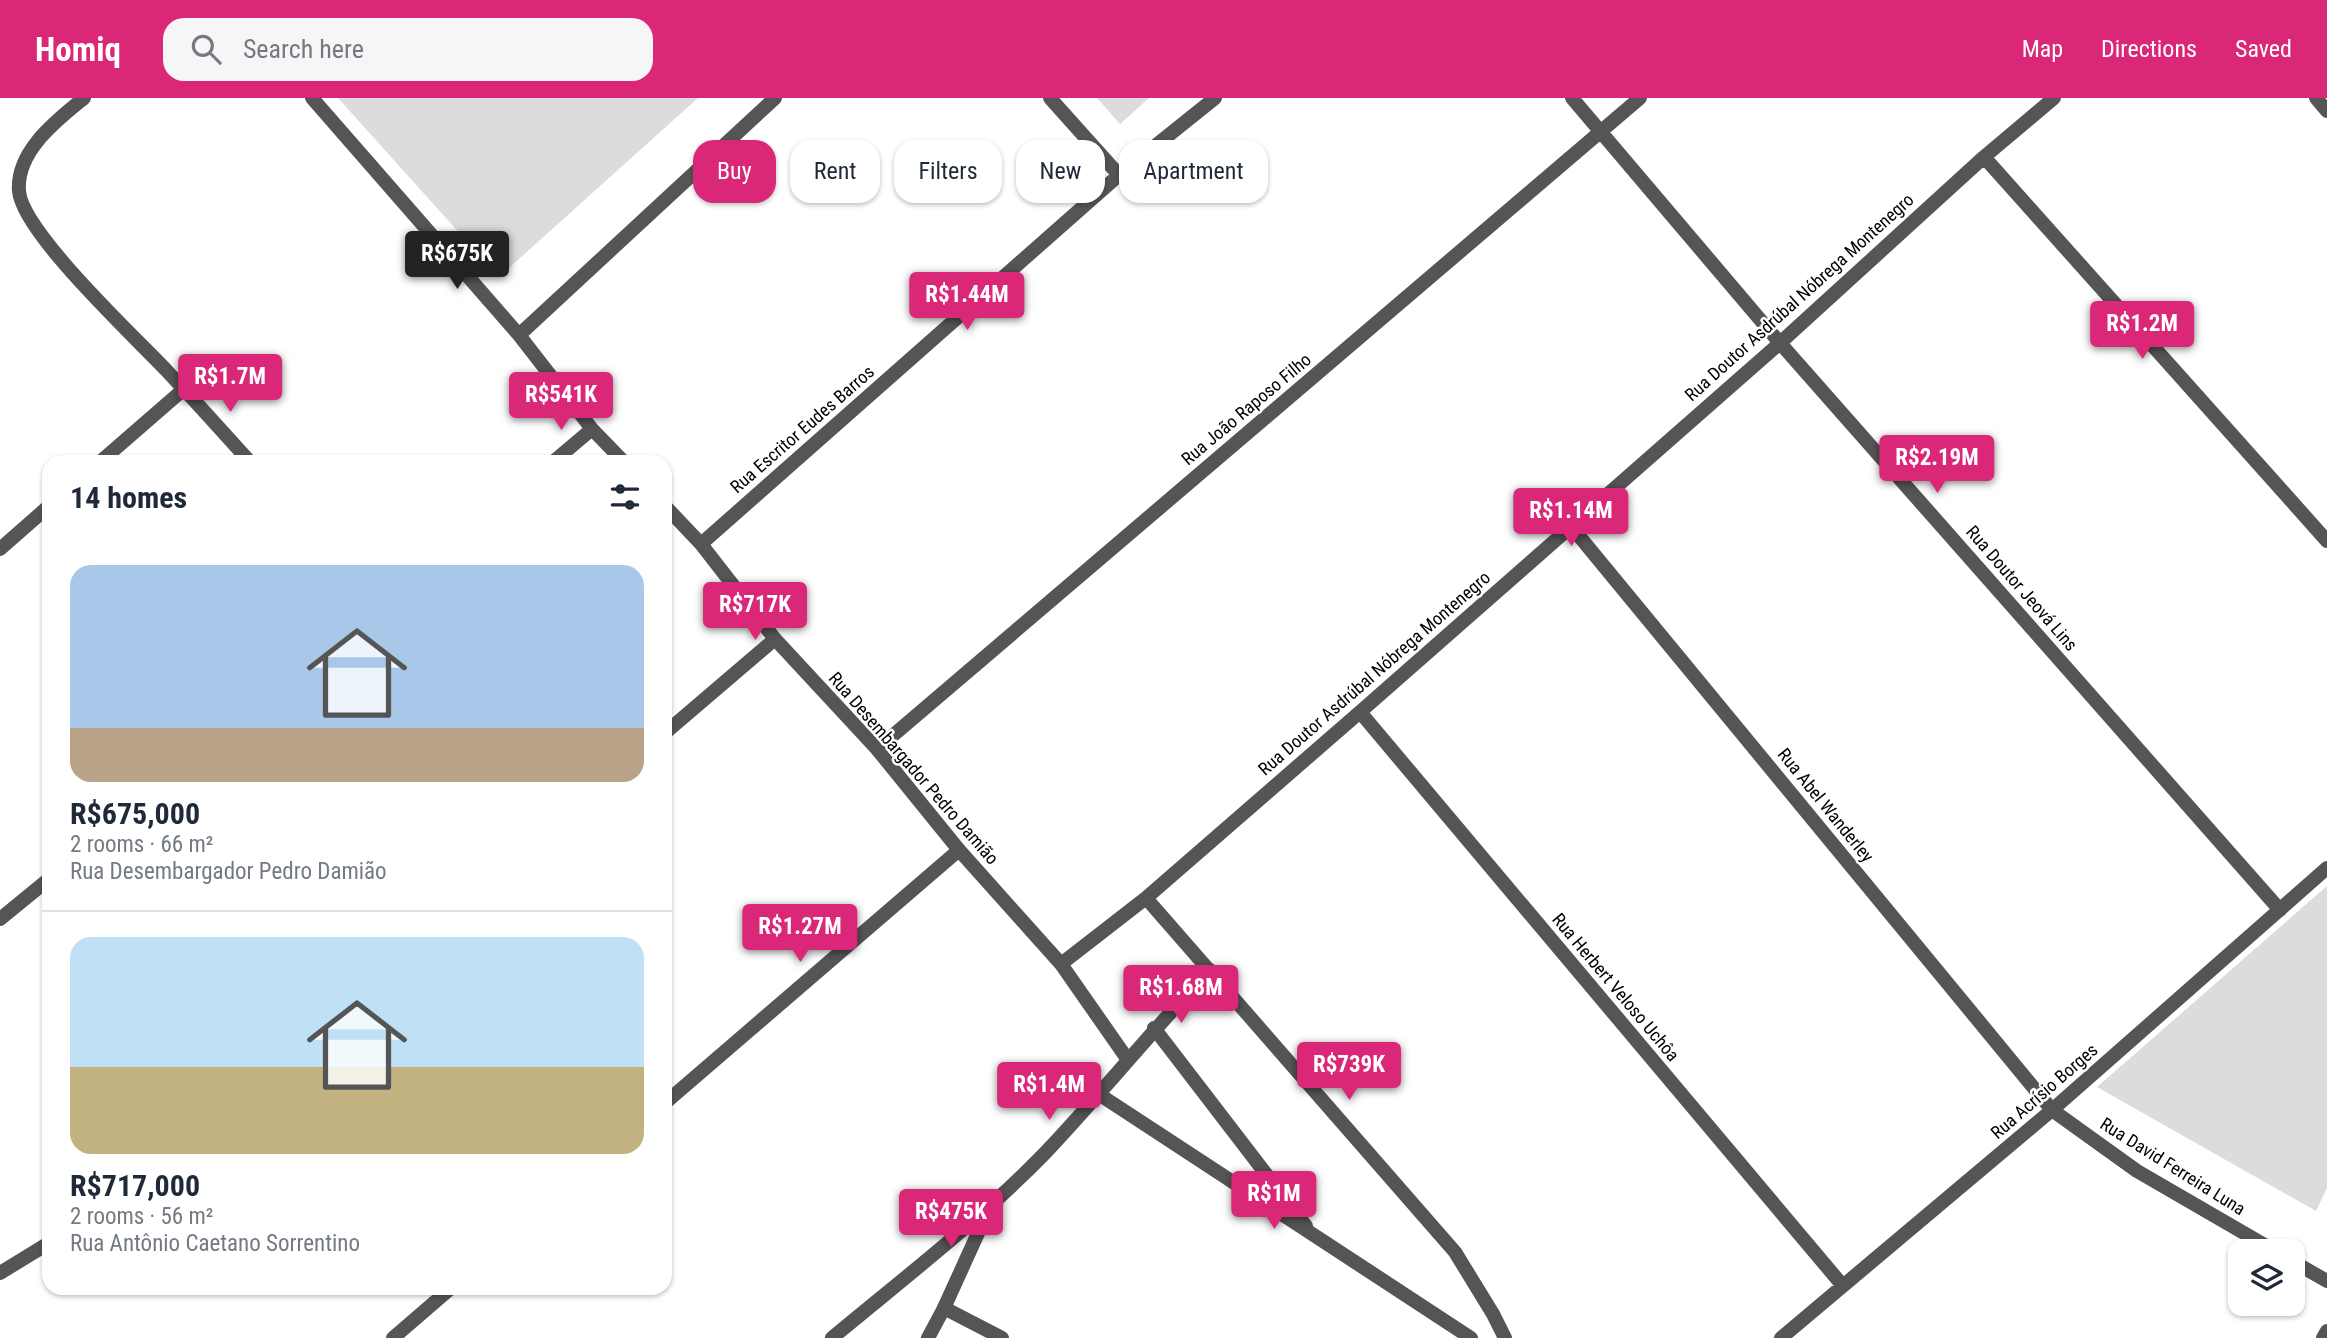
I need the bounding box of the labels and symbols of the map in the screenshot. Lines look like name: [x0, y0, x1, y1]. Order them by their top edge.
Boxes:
street label: Rua Doutor Asdrúbal Nóbrega Montenegro: [1680, 189, 1918, 405]
pin: R$675K: [400, 232, 514, 291]
pin: R$1.44M: [902, 272, 1032, 332]
pin: R$1.2M: [2085, 302, 2199, 361]
street label: Rua João Raposo Filho: [1177, 349, 1315, 469]
pin: R$1.7M: [173, 354, 287, 414]
street label: Rua Escritor Eudes Barros: [726, 361, 878, 497]
pin: R$541K: [504, 372, 618, 432]
pin: R$2.19M: [1872, 436, 2002, 495]
pin: R$1.14M: [1506, 489, 1636, 548]
street label: Rua Doutor Jeová Lins: [1962, 521, 2082, 655]
street label: Rua Doutor Asdrúbal Nóbrega Montenegro: [1254, 567, 1494, 779]
pin: R$717K: [698, 582, 812, 642]
street label: Rua Desembargador Pedro Damião: [825, 668, 1003, 868]
street label: Rua Abel Wanderley: [1774, 744, 1879, 867]
pin: R$1.27M: [735, 904, 865, 964]
street label: Rua Herbert Veloso Uchôa: [1548, 909, 1684, 1065]
pin: R$1.68M: [1116, 965, 1246, 1025]
street label: Rua Acrísio Borges: [1986, 1039, 2102, 1143]
pin: R$739K: [1292, 1042, 1406, 1102]
pin: R$1.4M: [992, 1062, 1106, 1122]
street label: Rua David Ferreira Luna: [2097, 1113, 2249, 1219]
pin: R$1M: [1233, 1172, 1315, 1231]
pin: R$475K: [894, 1190, 1008, 1249]

